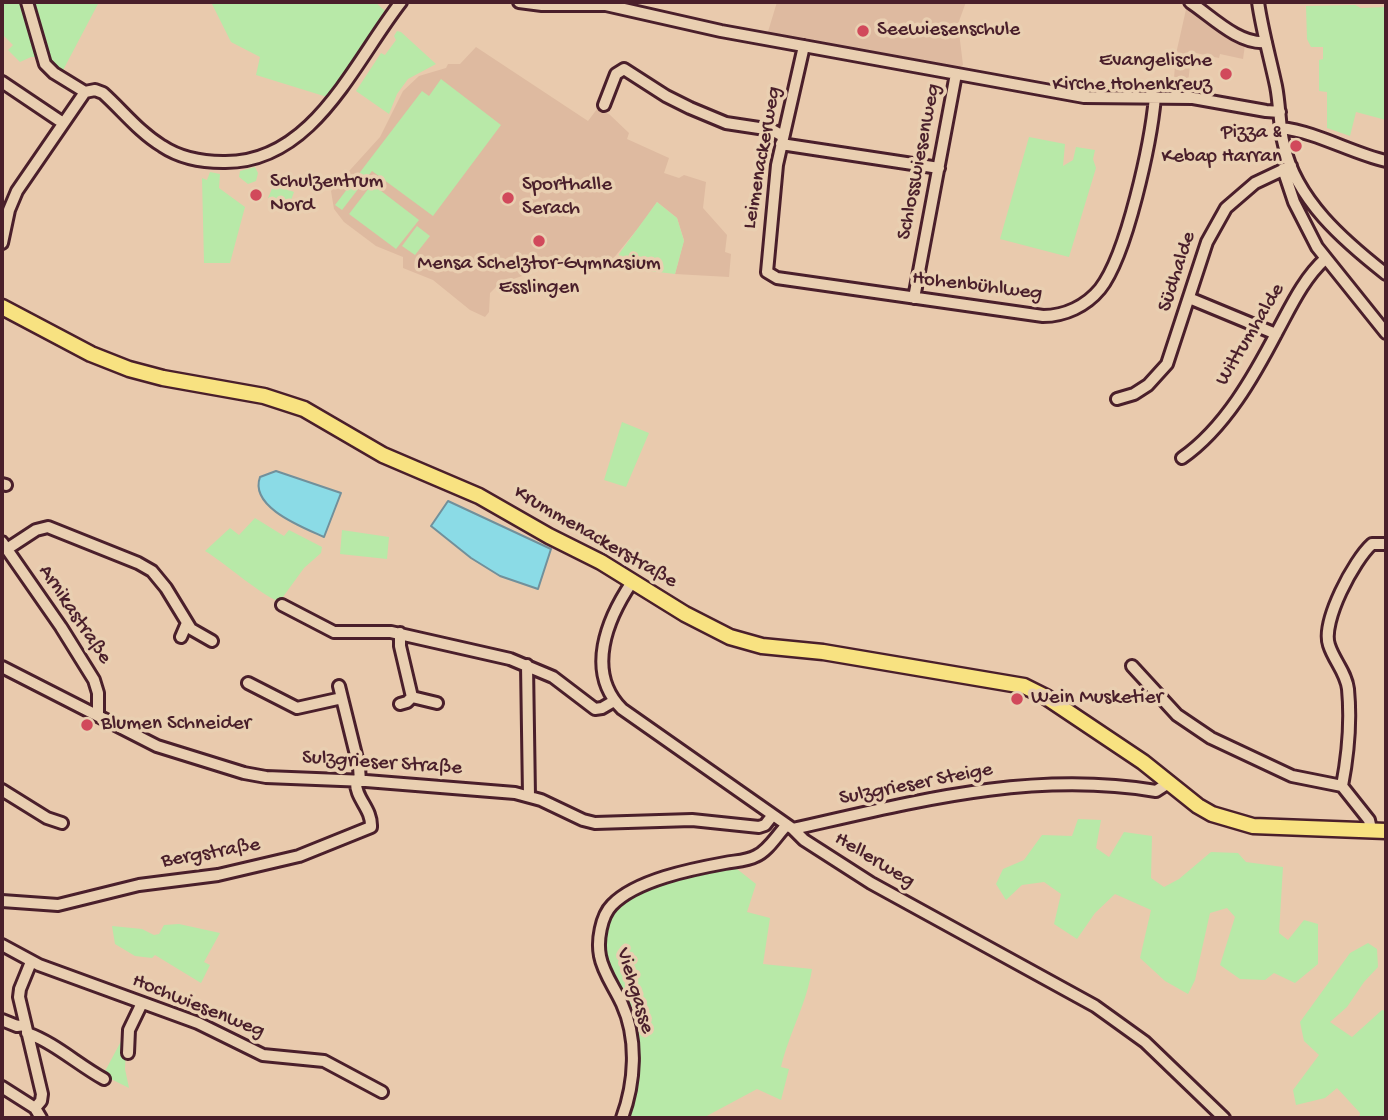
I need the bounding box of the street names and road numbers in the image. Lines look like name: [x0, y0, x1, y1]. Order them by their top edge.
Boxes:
street label: Schlosswiesenweg: [893, 82, 947, 242]
street label: Leimenackerweg: [738, 85, 788, 231]
street label: Südhalde: [1153, 229, 1203, 315]
street label: Hohenbühlweg: [911, 267, 1043, 307]
street label: Wittumhalde: [1211, 279, 1291, 391]
street label: Krummenackerstraße: [509, 481, 681, 595]
street label: Arnikastraße: [32, 561, 116, 669]
street label: Sulzgrieser Straße: [301, 746, 463, 782]
street label: Sulzgrieser Steige: [837, 758, 995, 812]
street label: Hellerweg: [829, 827, 919, 895]
street label: Bergstraße: [160, 833, 262, 875]
street label: Viehgasse: [609, 945, 659, 1037]
street label: Hochwiesenweg: [128, 969, 268, 1045]

